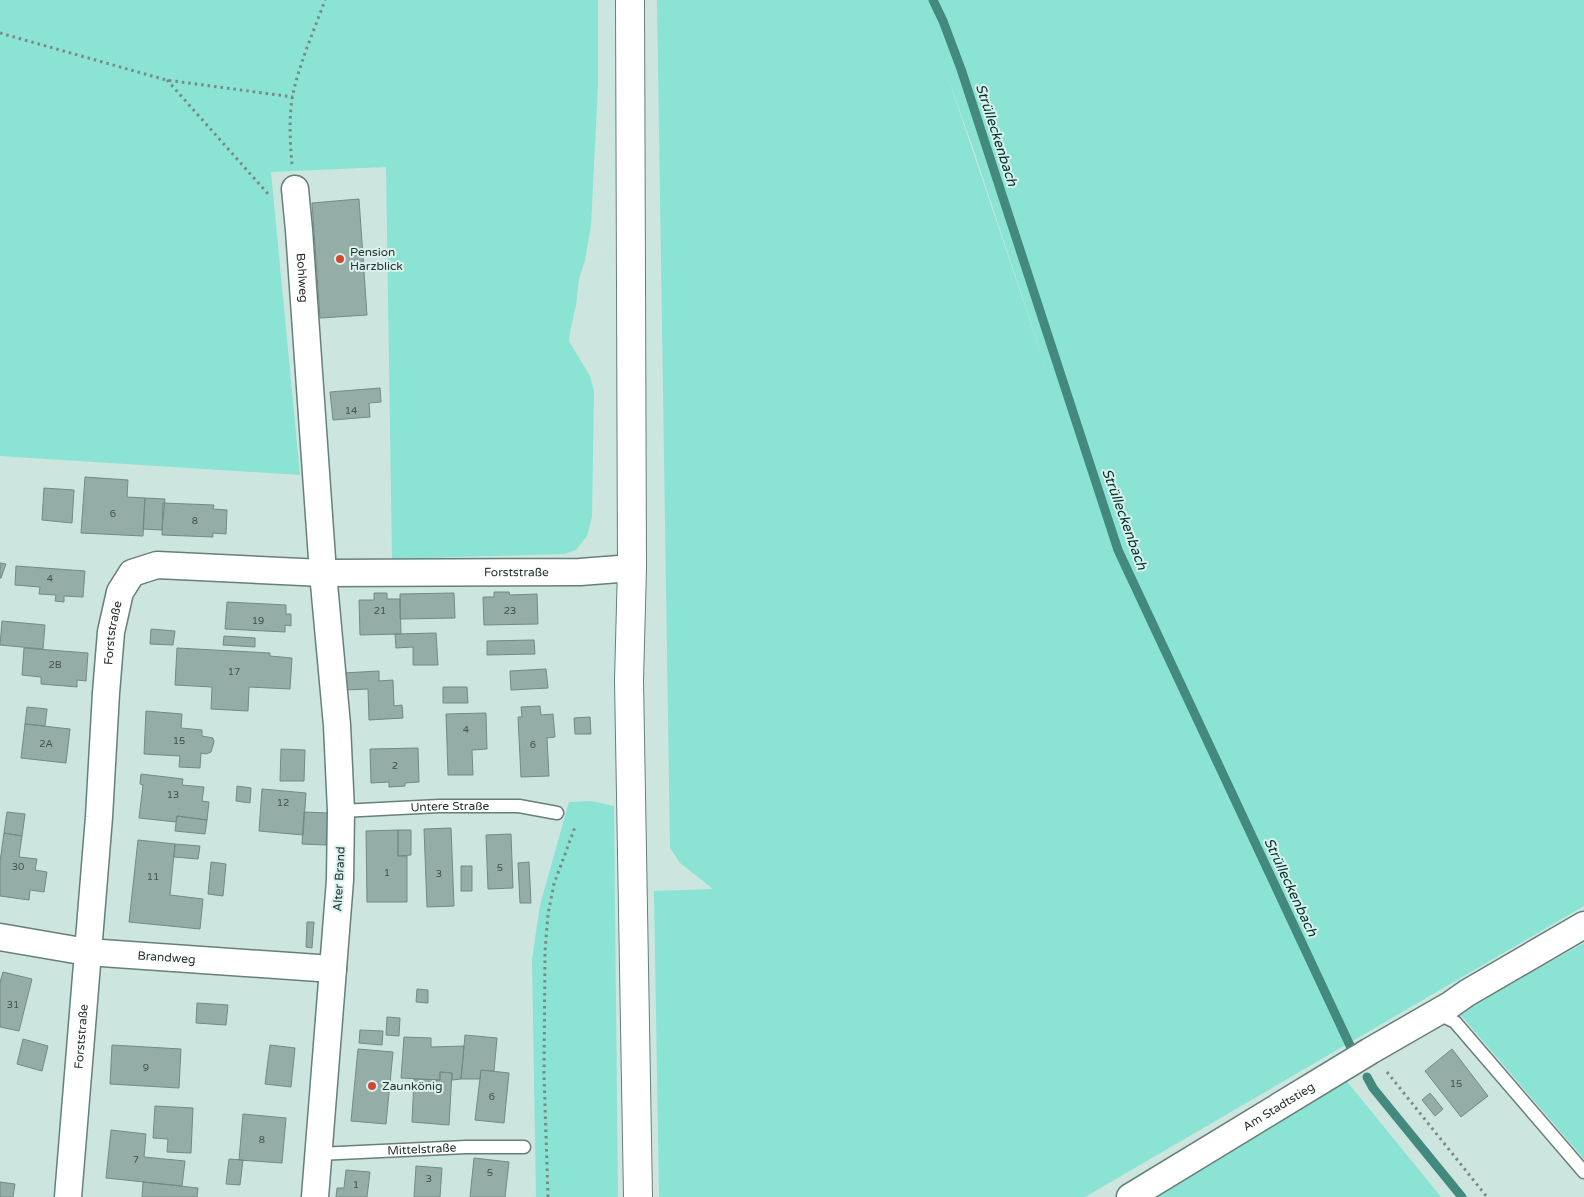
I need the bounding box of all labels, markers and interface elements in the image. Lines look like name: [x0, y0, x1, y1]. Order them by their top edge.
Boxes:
water label: Strülleckenbach: [972, 82, 1021, 189]
place label: Pension Harzblick: [350, 245, 403, 273]
street label: Bohlweg: [294, 252, 311, 303]
marker: Pension Harzblick: [334, 253, 346, 265]
house number: 14: [345, 405, 357, 417]
water label: Strülleckenbach: [1098, 466, 1151, 573]
house number: 6: [110, 508, 116, 520]
house number: 8: [192, 515, 198, 527]
street label: Forststraße: [484, 565, 549, 579]
house number: 4: [47, 573, 53, 585]
street label: Forststraße: [101, 599, 125, 666]
house number: 21: [374, 605, 386, 617]
house number: 23: [504, 605, 516, 617]
house number: 19: [252, 615, 264, 627]
house number: 2B: [48, 659, 62, 671]
house number: 17: [228, 666, 240, 678]
house number: 4: [463, 724, 469, 736]
house number: 15: [173, 735, 185, 747]
house number: 2A: [39, 738, 53, 750]
house number: 6: [530, 739, 536, 751]
house number: 2: [392, 760, 398, 772]
house number: 13: [167, 789, 179, 801]
house number: 12: [277, 797, 289, 809]
street label: Untere Straße: [410, 799, 490, 814]
water label: Strülleckenbach: [1260, 835, 1321, 940]
street label: Alter Brand: [330, 846, 348, 912]
house number: 30: [12, 861, 24, 873]
house number: 5: [497, 862, 503, 874]
house number: 1: [384, 867, 390, 879]
house number: 3: [436, 868, 442, 880]
house number: 11: [147, 871, 159, 883]
street label: Brandweg: [137, 949, 196, 966]
house number: 31: [7, 999, 19, 1011]
street label: Forststraße: [71, 1003, 91, 1069]
house number: 9: [143, 1062, 149, 1074]
house number: 15: [1450, 1078, 1462, 1090]
place label: Zaunkönig: [382, 1079, 443, 1093]
street label: Am Stadtstieg: [1240, 1079, 1317, 1134]
marker: Zaunkönig: [366, 1080, 378, 1092]
house number: 6: [489, 1091, 495, 1103]
house number: 8: [259, 1134, 265, 1146]
street label: Mittelstraße: [387, 1140, 457, 1158]
house number: 7: [133, 1154, 139, 1166]
house number: 5: [487, 1167, 493, 1179]
house number: 3: [426, 1173, 432, 1185]
house number: 1: [353, 1179, 359, 1191]

